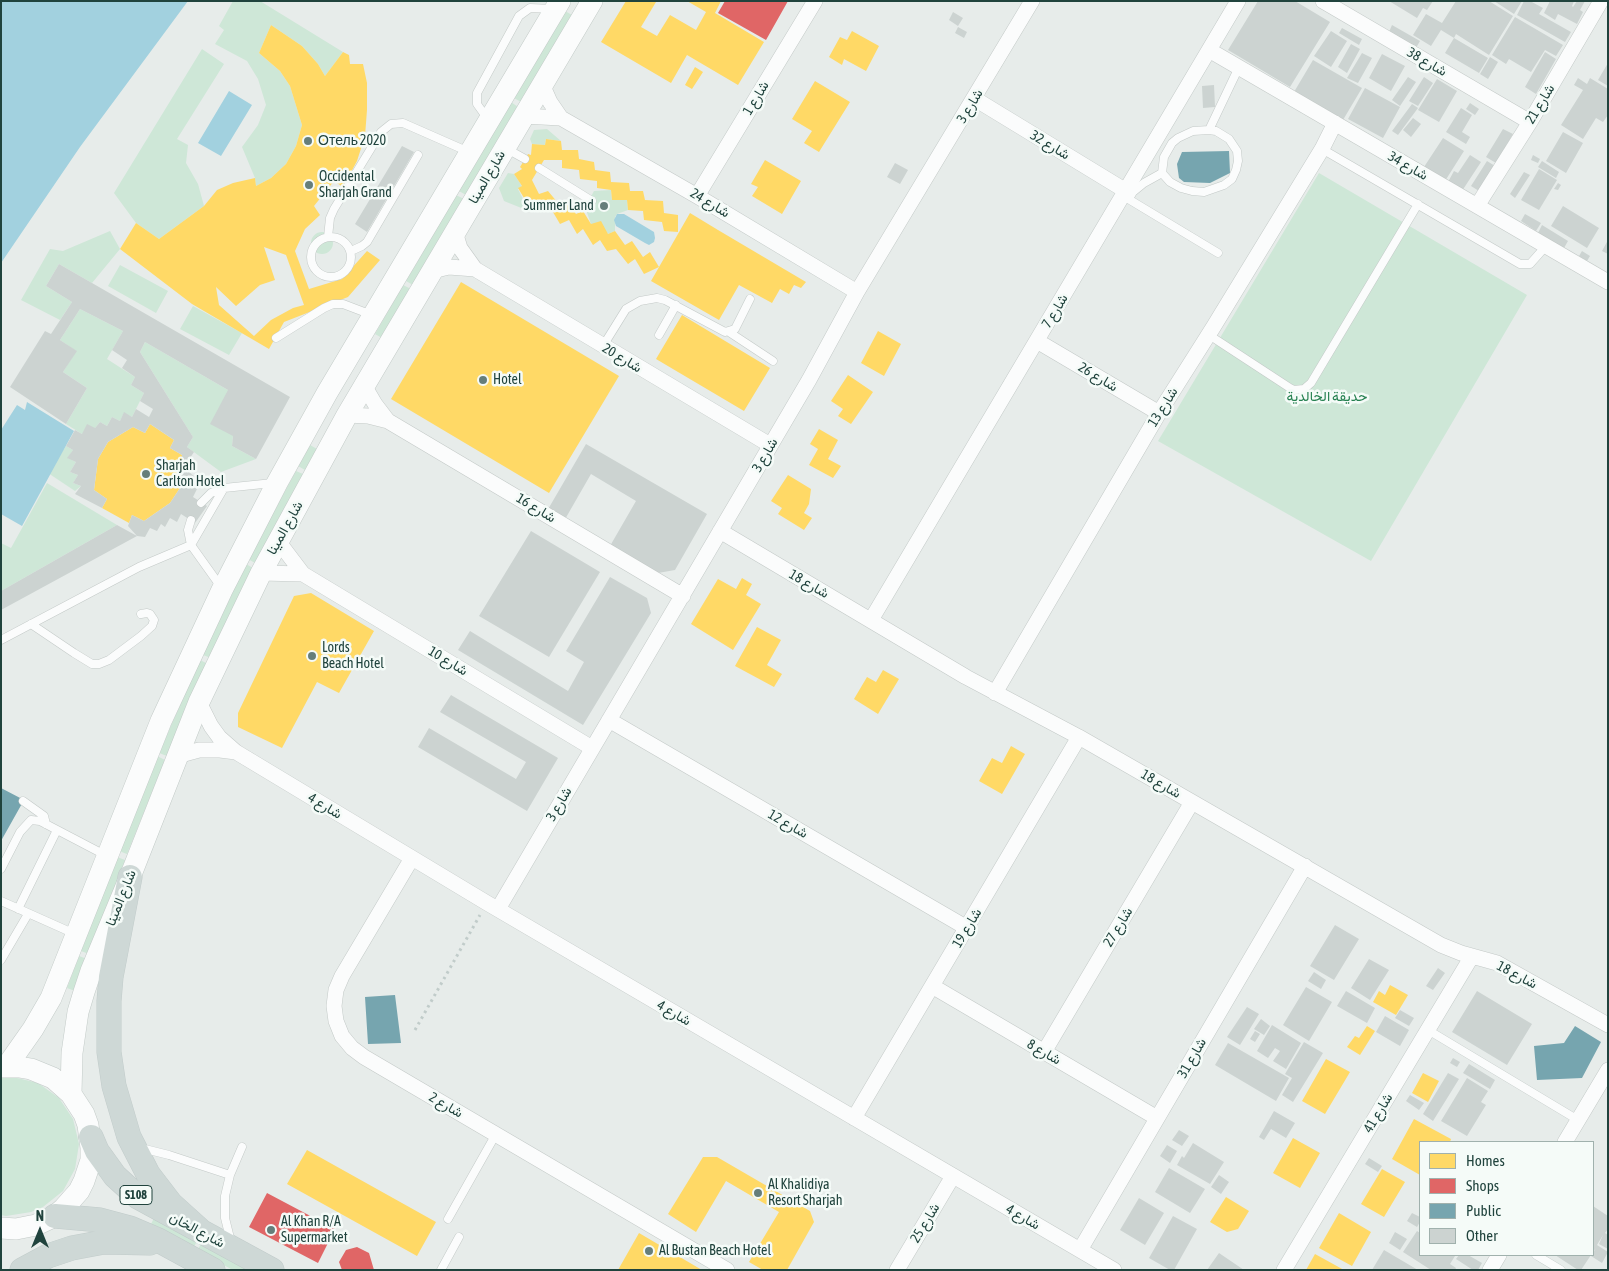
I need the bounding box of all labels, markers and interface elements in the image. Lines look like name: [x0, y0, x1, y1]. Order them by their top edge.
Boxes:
street label: شارع 38: [1404, 44, 1450, 80]
street label: شارع 1: [739, 78, 773, 118]
street label: شارع 21: [1522, 81, 1558, 127]
street label: شارع 3: [953, 86, 987, 126]
street label: شارع 32: [1027, 127, 1073, 163]
place label: Отель 2020: [318, 133, 386, 149]
marker: Отель 2020: [302, 135, 314, 147]
street label: شارع المينا: [465, 147, 509, 207]
street label: شارع 34: [1385, 148, 1431, 184]
place label: Occidental Sharjah Grand: [319, 169, 392, 202]
marker: Occidental Sharjah Grand: [303, 179, 315, 191]
street label: شارع 24: [687, 185, 733, 221]
place label: Summer Land: [523, 198, 594, 214]
marker: Summer Land: [598, 200, 610, 212]
street label: شارع 7: [1038, 291, 1072, 331]
street label: شارع 20: [599, 340, 645, 376]
street label: شارع 26: [1075, 359, 1121, 395]
place label: Hotel: [493, 372, 522, 388]
marker: Hotel: [477, 374, 489, 386]
street label: شارع 13: [1144, 384, 1182, 430]
park label: حديقة الخالدية: [1287, 389, 1367, 405]
street label: شارع 3: [749, 435, 781, 475]
place label: Sharjah Carlton Hotel: [156, 458, 225, 491]
marker: Sharjah Carlton Hotel: [140, 468, 152, 480]
street label: شارع 16: [513, 490, 559, 526]
street label: شارع المينا: [263, 498, 307, 558]
street label: شارع 18: [786, 566, 832, 602]
place label: Lords Beach Hotel: [322, 640, 384, 672]
street label: شارع 10: [425, 643, 471, 679]
marker: Lords Beach Hotel: [306, 650, 318, 662]
street label: شارع 18: [1138, 766, 1184, 802]
street label: شارع 3: [543, 784, 575, 824]
street label: شارع 4: [305, 789, 345, 823]
street label: شارع 12: [765, 806, 811, 842]
street label: شارع المينا: [102, 868, 140, 928]
street label: شارع 27: [1100, 904, 1136, 950]
street label: شارع 19: [949, 905, 985, 951]
street label: شارع 18: [1494, 957, 1540, 993]
street label: شارع 4: [654, 997, 694, 1029]
street label: شارع 31: [1174, 1035, 1210, 1081]
street label: شارع 8: [1024, 1036, 1064, 1068]
street label: شارع 2: [426, 1089, 466, 1121]
street label: شارع 41: [1360, 1090, 1396, 1136]
legend: [1419, 1141, 1594, 1256]
text: Homes: [1466, 1152, 1505, 1169]
place label: Al Khalidiya Resort Sharjah: [768, 1177, 843, 1210]
text: Shops: [1466, 1177, 1499, 1194]
road number: S108: [120, 1186, 152, 1204]
marker: Al Khalidiya Resort Sharjah: [752, 1187, 764, 1199]
street label: شارع 25: [907, 1200, 943, 1246]
street label: شارع 4: [1003, 1201, 1043, 1233]
text: Public: [1466, 1202, 1501, 1219]
north arrow: [15, 1206, 65, 1256]
text: N: [36, 1208, 44, 1224]
street label: شارع الخان: [167, 1208, 227, 1252]
place label: Al Khan R/A Supermarket: [281, 1214, 348, 1246]
marker: Al Khan R/A Supermarket: [265, 1224, 277, 1236]
text: Other: [1466, 1227, 1498, 1244]
place label: Al Bustan Beach Hotel: [659, 1243, 771, 1259]
marker: Al Bustan Beach Hotel: [643, 1245, 655, 1257]

